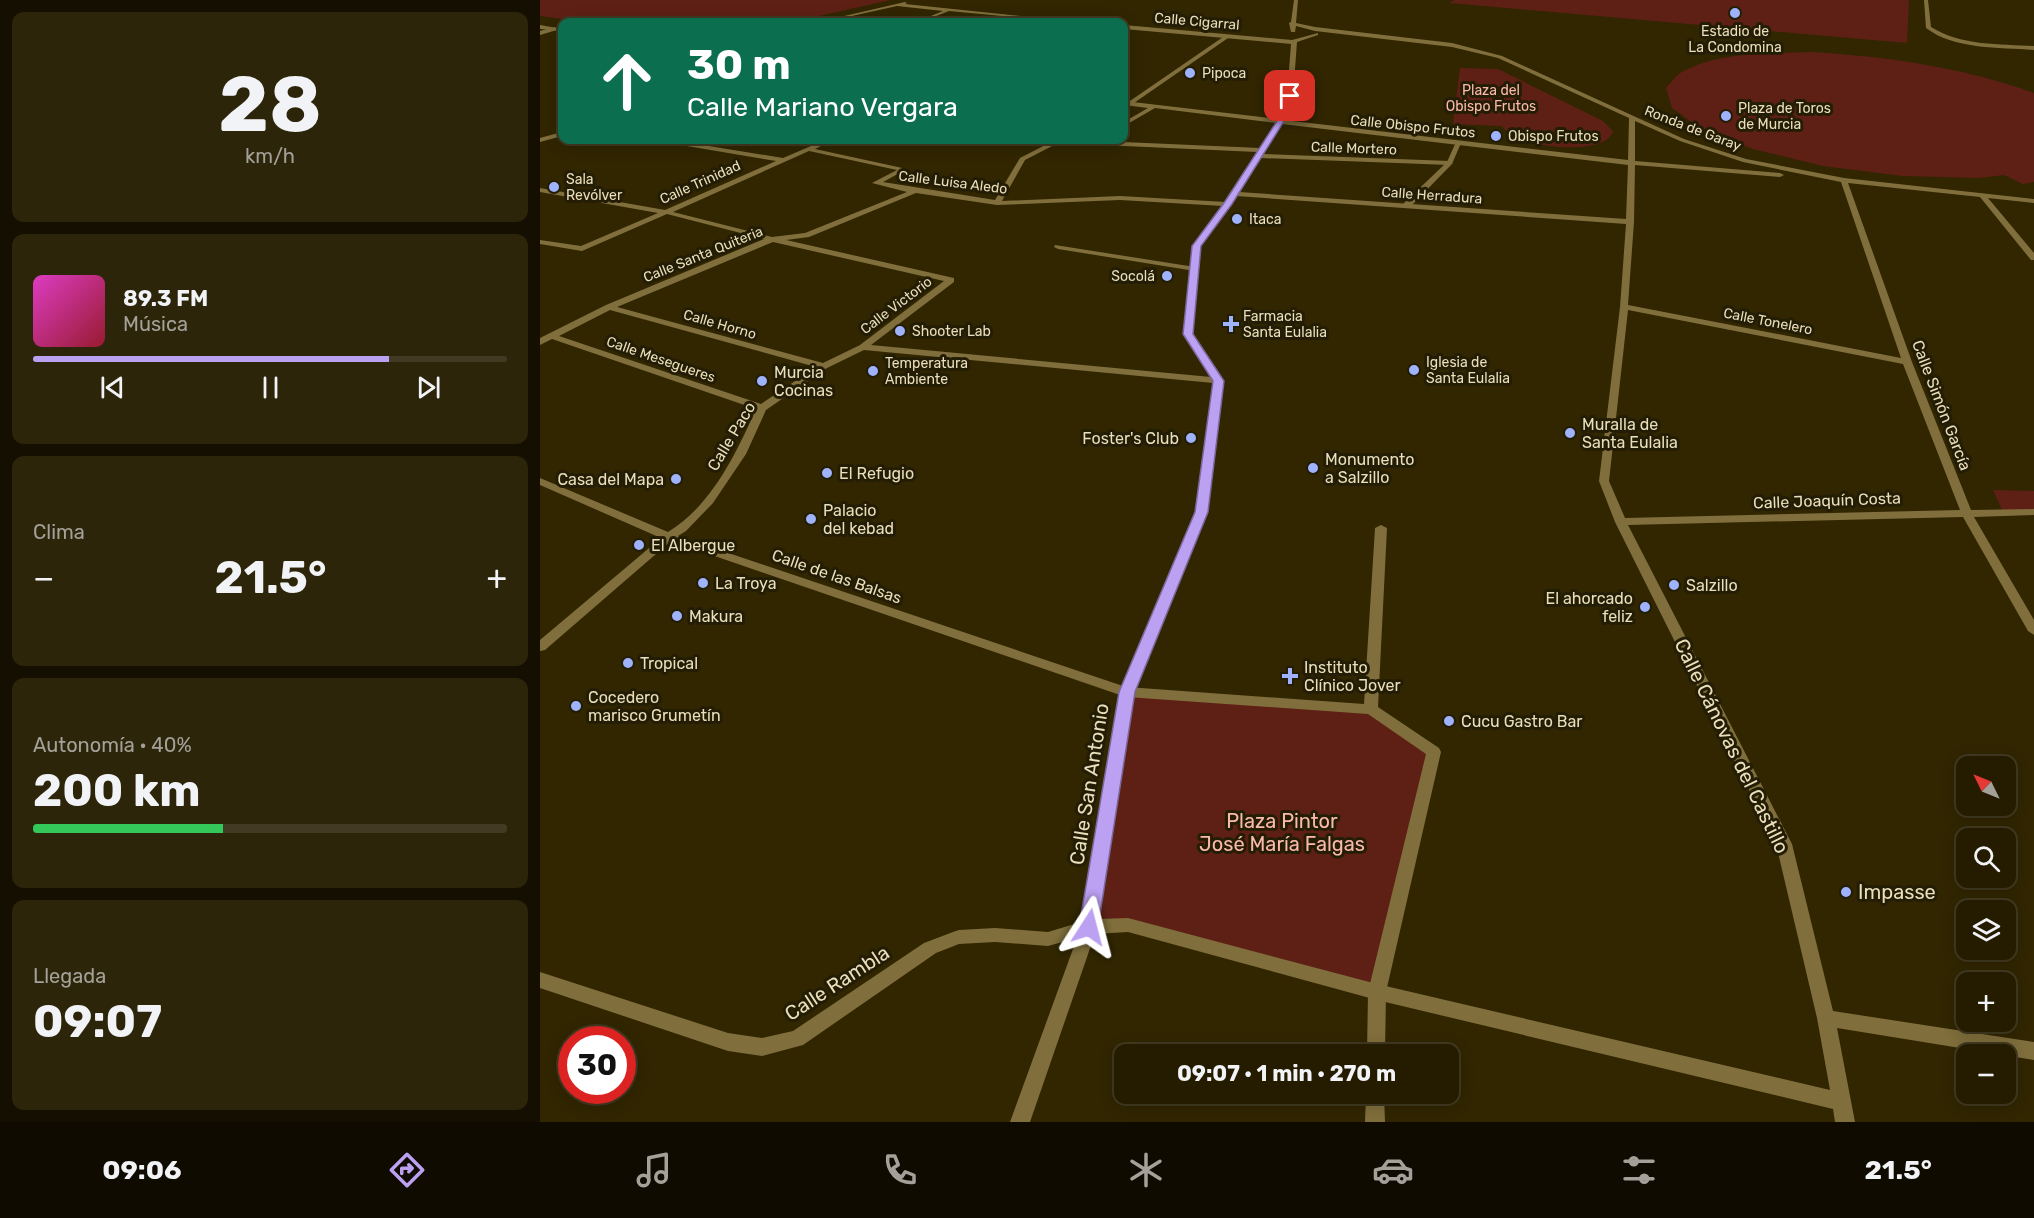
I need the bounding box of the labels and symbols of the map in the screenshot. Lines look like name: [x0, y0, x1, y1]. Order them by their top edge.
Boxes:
marker: Estadio de La Condomina: [1728, 6, 1742, 20]
street label: Calle Cigarral: [1154, 9, 1240, 34]
place label: Estadio de La Condomina: [1688, 23, 1782, 56]
place label: Pipoca: [1202, 65, 1246, 82]
marker: Pipoca: [1183, 66, 1197, 80]
pin: [1264, 70, 1315, 121]
park label: Plaza del Obispo Frutos: [1446, 82, 1536, 115]
place label: Plaza de Toros de Murcia: [1738, 100, 1831, 133]
street label: Ronda de Garay: [1642, 102, 1744, 155]
marker: Plaza de Toros de Murcia: [1719, 109, 1733, 123]
street label: Calle Obispo Frutos: [1350, 111, 1476, 142]
place label: Obispo Frutos: [1508, 128, 1599, 145]
marker: Obispo Frutos: [1489, 129, 1503, 143]
street label: Calle Mortero: [1311, 139, 1397, 158]
street label: Calle Trinidad: [657, 157, 743, 208]
street label: Calle Luisa Aledo: [898, 167, 1008, 198]
place label: Sala Revólver: [566, 171, 623, 204]
marker: Sala Revólver: [547, 180, 561, 194]
street label: Calle Herradura: [1381, 183, 1483, 207]
place label: Itaca: [1249, 211, 1281, 228]
marker: Itaca: [1230, 212, 1244, 226]
street label: Calle Santa Quiteria: [641, 223, 766, 286]
place label: Socolá: [1111, 268, 1155, 285]
marker: Socolá: [1160, 269, 1174, 283]
street label: Calle Victorio: [857, 273, 935, 338]
street label: Calle Tonelero: [1722, 305, 1814, 338]
street label: Calle Horno: [681, 306, 758, 343]
place label: Farmacia Santa Eulalia: [1243, 308, 1327, 341]
marker: Farmacia Santa Eulalia: [1224, 317, 1238, 331]
place label: Shooter Lab: [912, 323, 991, 340]
marker: Shooter Lab: [893, 324, 907, 338]
street label: Calle Mesegueres: [604, 333, 717, 386]
street label: Calle Simón García: [1908, 337, 1975, 473]
place label: Iglesia de Santa Eulalia: [1426, 354, 1510, 387]
place label: Temperatura Ambiente: [885, 355, 968, 388]
place label: Murcia Cocinas: [774, 363, 833, 400]
marker: Iglesia de Santa Eulalia: [1407, 363, 1421, 377]
marker: Temperatura Ambiente: [866, 364, 880, 378]
marker: Murcia Cocinas: [755, 374, 769, 388]
street label: Calle Paco: [703, 398, 759, 474]
place label: Muralla de Santa Eulalia: [1582, 415, 1678, 452]
marker: Muralla de Santa Eulalia: [1563, 426, 1577, 440]
place label: Foster's Club: [1082, 429, 1179, 448]
marker: Foster's Club: [1184, 431, 1198, 445]
place label: Monumento a Salzillo: [1325, 450, 1414, 487]
marker: Monumento a Salzillo: [1306, 461, 1320, 475]
place label: El Refugio: [839, 464, 914, 483]
marker: El Refugio: [820, 466, 834, 480]
place label: Casa del Mapa: [557, 470, 664, 489]
marker: Casa del Mapa: [669, 472, 683, 486]
street label: Calle Joaquín Costa: [1753, 488, 1901, 513]
place label: Palacio del kebad: [823, 501, 894, 538]
marker: Palacio del kebad: [804, 512, 818, 526]
place label: El Albergue: [651, 536, 735, 555]
marker: El Albergue: [632, 538, 646, 552]
street label: Calle de las Balsas: [769, 545, 904, 608]
place label: La Troya: [715, 574, 776, 593]
marker: La Troya: [696, 576, 710, 590]
place label: Salzillo: [1686, 576, 1738, 595]
marker: Salzillo: [1667, 578, 1681, 592]
place label: El ahorcado feliz: [1545, 589, 1633, 626]
marker: El ahorcado feliz: [1638, 600, 1652, 614]
place label: Makura: [689, 607, 743, 626]
marker: Makura: [670, 609, 684, 623]
street label: Calle Cánovas del Castillo: [1670, 635, 1794, 857]
place label: Tropical: [640, 654, 698, 673]
marker: Tropical: [621, 656, 635, 670]
place label: Instituto Clínico Jover: [1304, 658, 1401, 695]
marker: Instituto Clínico Jover: [1281, 667, 1299, 685]
place label: Cocedero marisco Grumetín: [588, 688, 721, 725]
marker: Cocedero marisco Grumetín: [569, 699, 583, 713]
street label: Calle San Antonio: [1064, 701, 1114, 867]
place label: Cucu Gastro Bar: [1461, 712, 1582, 731]
marker: Cucu Gastro Bar: [1442, 714, 1456, 728]
north arrow: [1956, 756, 2016, 816]
park label: Plaza Pintor José María Falgas: [1199, 809, 1365, 856]
place label: Impasse: [1858, 880, 1936, 904]
marker: Impasse: [1839, 885, 1853, 899]
position arrow: [1057, 895, 1121, 959]
street label: Calle Rambla: [780, 940, 894, 1026]
speed limit sign: 30: [558, 1026, 636, 1104]

